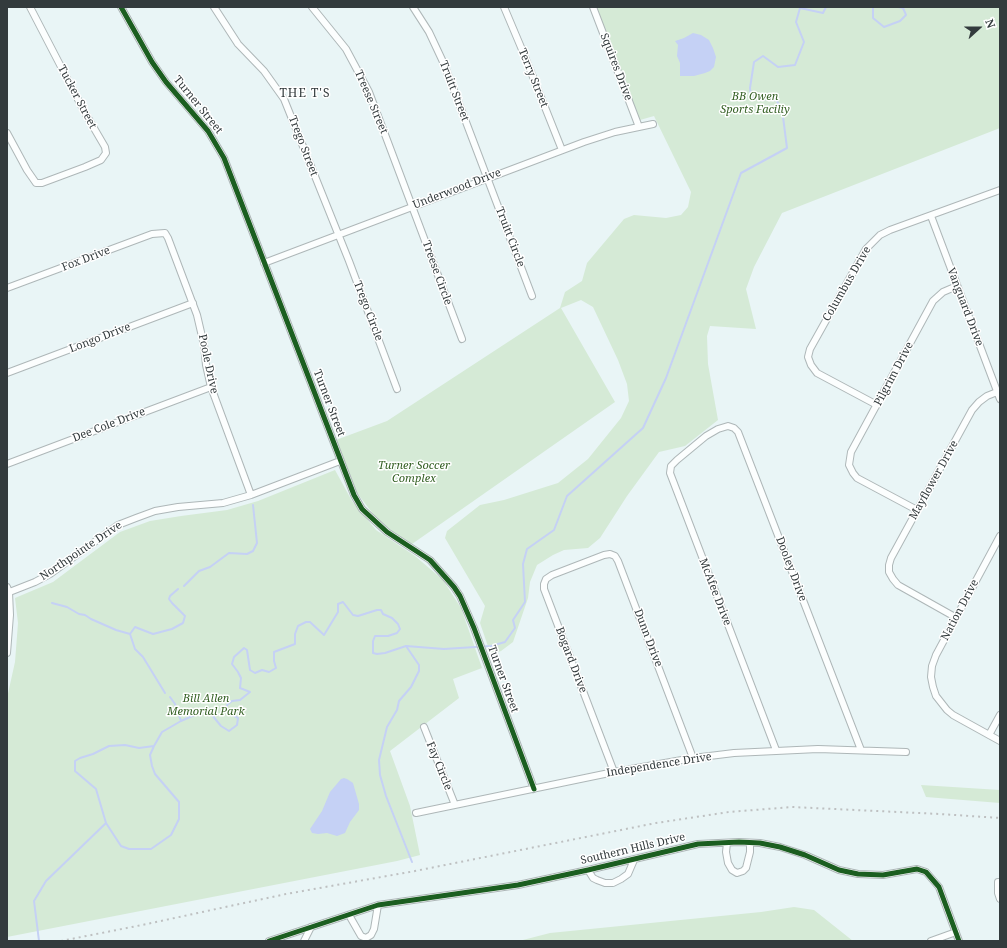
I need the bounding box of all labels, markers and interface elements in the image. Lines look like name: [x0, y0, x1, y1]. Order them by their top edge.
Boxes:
north arrow: [959, 8, 999, 48]
text: N: [982, 17, 999, 30]
street label: Squires Drive: [597, 31, 635, 103]
street label: Terry Street: [515, 47, 551, 109]
street label: Truitt Street: [436, 59, 472, 123]
street label: Tucker Street: [55, 63, 99, 131]
street label: Treese Street: [352, 68, 390, 136]
street label: Turner Street: [171, 73, 225, 137]
district label: THE T'S: [280, 87, 330, 101]
park label: BB Owen Sports Faciliy: [720, 90, 790, 116]
street label: Trego Street: [285, 114, 321, 178]
street label: Underwood Drive: [411, 166, 503, 212]
street label: Truitt Circle: [493, 205, 527, 269]
street label: Treese Circle: [419, 239, 455, 307]
street label: Fox Drive: [60, 244, 112, 274]
street label: Columbus Drive: [820, 244, 874, 324]
street label: Vanguard Drive: [944, 266, 986, 348]
street label: Trego Circle: [351, 279, 385, 343]
street label: Longo Drive: [68, 320, 132, 356]
street label: Poole Drive: [195, 333, 221, 395]
street label: Pilgrim Drive: [872, 340, 916, 408]
street label: Turner Street: [310, 368, 348, 438]
street label: Dee Cole Drive: [71, 405, 147, 445]
street label: Mayflower Drive: [907, 438, 961, 522]
park label: Turner Soccer Complex: [378, 459, 450, 485]
street label: Northpointe Drive: [37, 519, 125, 583]
street label: Dooley Drive: [773, 535, 809, 603]
street label: McAfee Drive: [696, 556, 734, 628]
street label: Nation Drive: [938, 577, 982, 643]
street label: Dunn Drive: [631, 607, 665, 669]
street label: Bogard Drive: [552, 625, 590, 695]
street label: Turner Street: [485, 644, 521, 714]
park label: Bill Allen Memorial Park: [167, 692, 245, 718]
street label: Fay Circle: [423, 740, 455, 792]
street label: Independence Drive: [605, 750, 713, 780]
street label: Southern Hills Drive: [579, 831, 687, 867]

